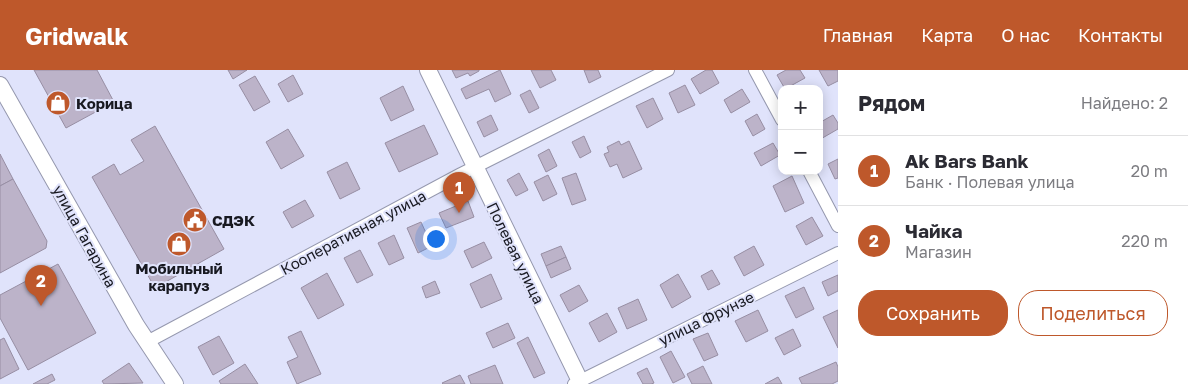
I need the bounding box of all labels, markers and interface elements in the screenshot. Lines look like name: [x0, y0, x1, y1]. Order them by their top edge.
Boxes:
text: Gridwalk: [25, 21, 129, 50]
text: Главная: [823, 24, 893, 46]
text: Карта: [921, 24, 973, 46]
text: О нас: [1001, 24, 1050, 46]
text: Контакты: [1078, 24, 1163, 46]
map controls: [778, 85, 823, 175]
button: +: [778, 85, 823, 130]
shop icon: Корица: [45, 90, 71, 116]
text: Рядом: [858, 90, 925, 116]
text: Найдено: 2: [1081, 93, 1168, 113]
place label: Корица: [76, 94, 133, 112]
button: −: [778, 130, 823, 175]
text: Ak Bars Bank: [905, 149, 1028, 172]
text: 1: [870, 161, 878, 181]
text: 20 m: [1131, 161, 1168, 181]
pin: 1: [443, 172, 475, 213]
text: Банк · Полевая улица: [905, 172, 1075, 192]
street label: улица Гагарина: [49, 182, 121, 290]
street label: Кооперативная улица: [277, 186, 429, 278]
street label: Полевая улица: [484, 199, 548, 307]
public building icon: СДЭК: [182, 207, 208, 233]
place label: СДЭК: [212, 211, 255, 229]
text: Чайка: [905, 219, 962, 242]
your location: [423, 226, 449, 252]
shop icon: Мобильный карапуз: [166, 231, 192, 257]
text: 2: [869, 231, 879, 251]
text: 220 m: [1121, 231, 1168, 251]
text: Магазин: [905, 242, 972, 262]
place label: Мобильный карапуз: [135, 259, 223, 294]
pin: 2: [25, 265, 57, 306]
street label: улица Фрунзе: [655, 287, 757, 349]
button: Сохранить: [858, 290, 1008, 336]
button: Поделиться: [1018, 290, 1168, 336]

